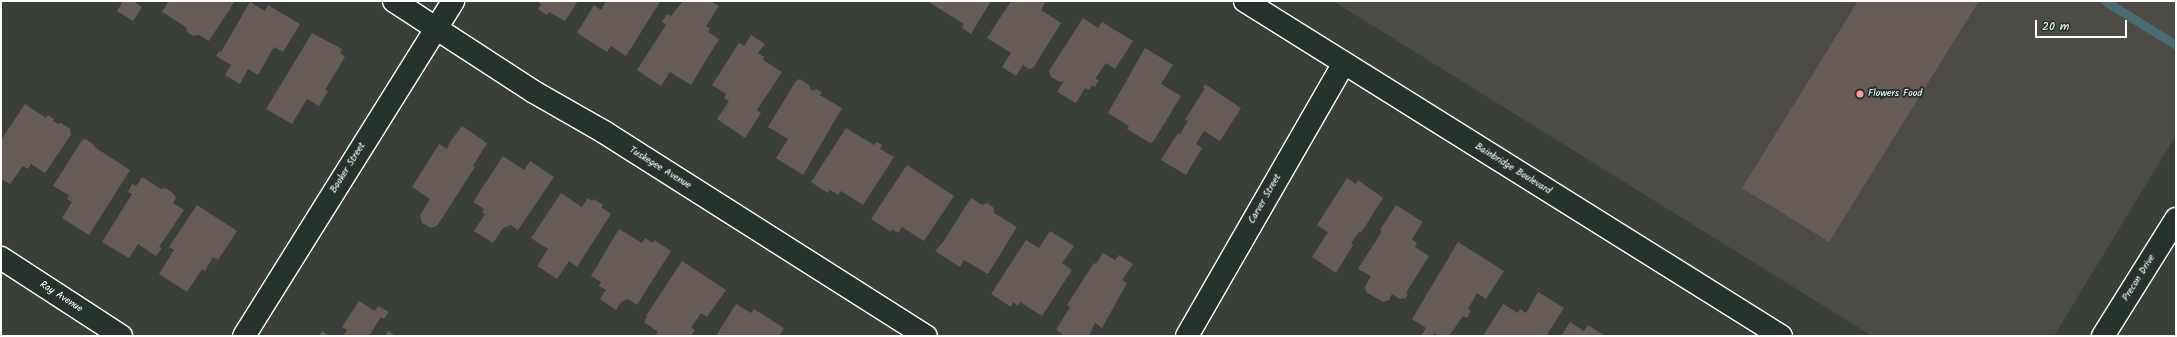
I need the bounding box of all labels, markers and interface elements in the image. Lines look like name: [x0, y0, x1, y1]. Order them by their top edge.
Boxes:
scale bar: [2037, 12, 2129, 38]
text: 20 m: [2042, 17, 2069, 36]
place label: Flowers Food: [1868, 88, 1922, 100]
marker: Flowers Food: [1855, 89, 1865, 99]
street label: Booker Street: [328, 141, 368, 195]
street label: Bainbridge Boulevard: [1473, 141, 1553, 197]
street label: Tuskegee Avenue: [627, 144, 693, 192]
street label: Carver Street: [1246, 172, 1284, 226]
street label: Precon Drive: [2120, 253, 2158, 303]
street label: Ray Avenue: [37, 279, 85, 315]

